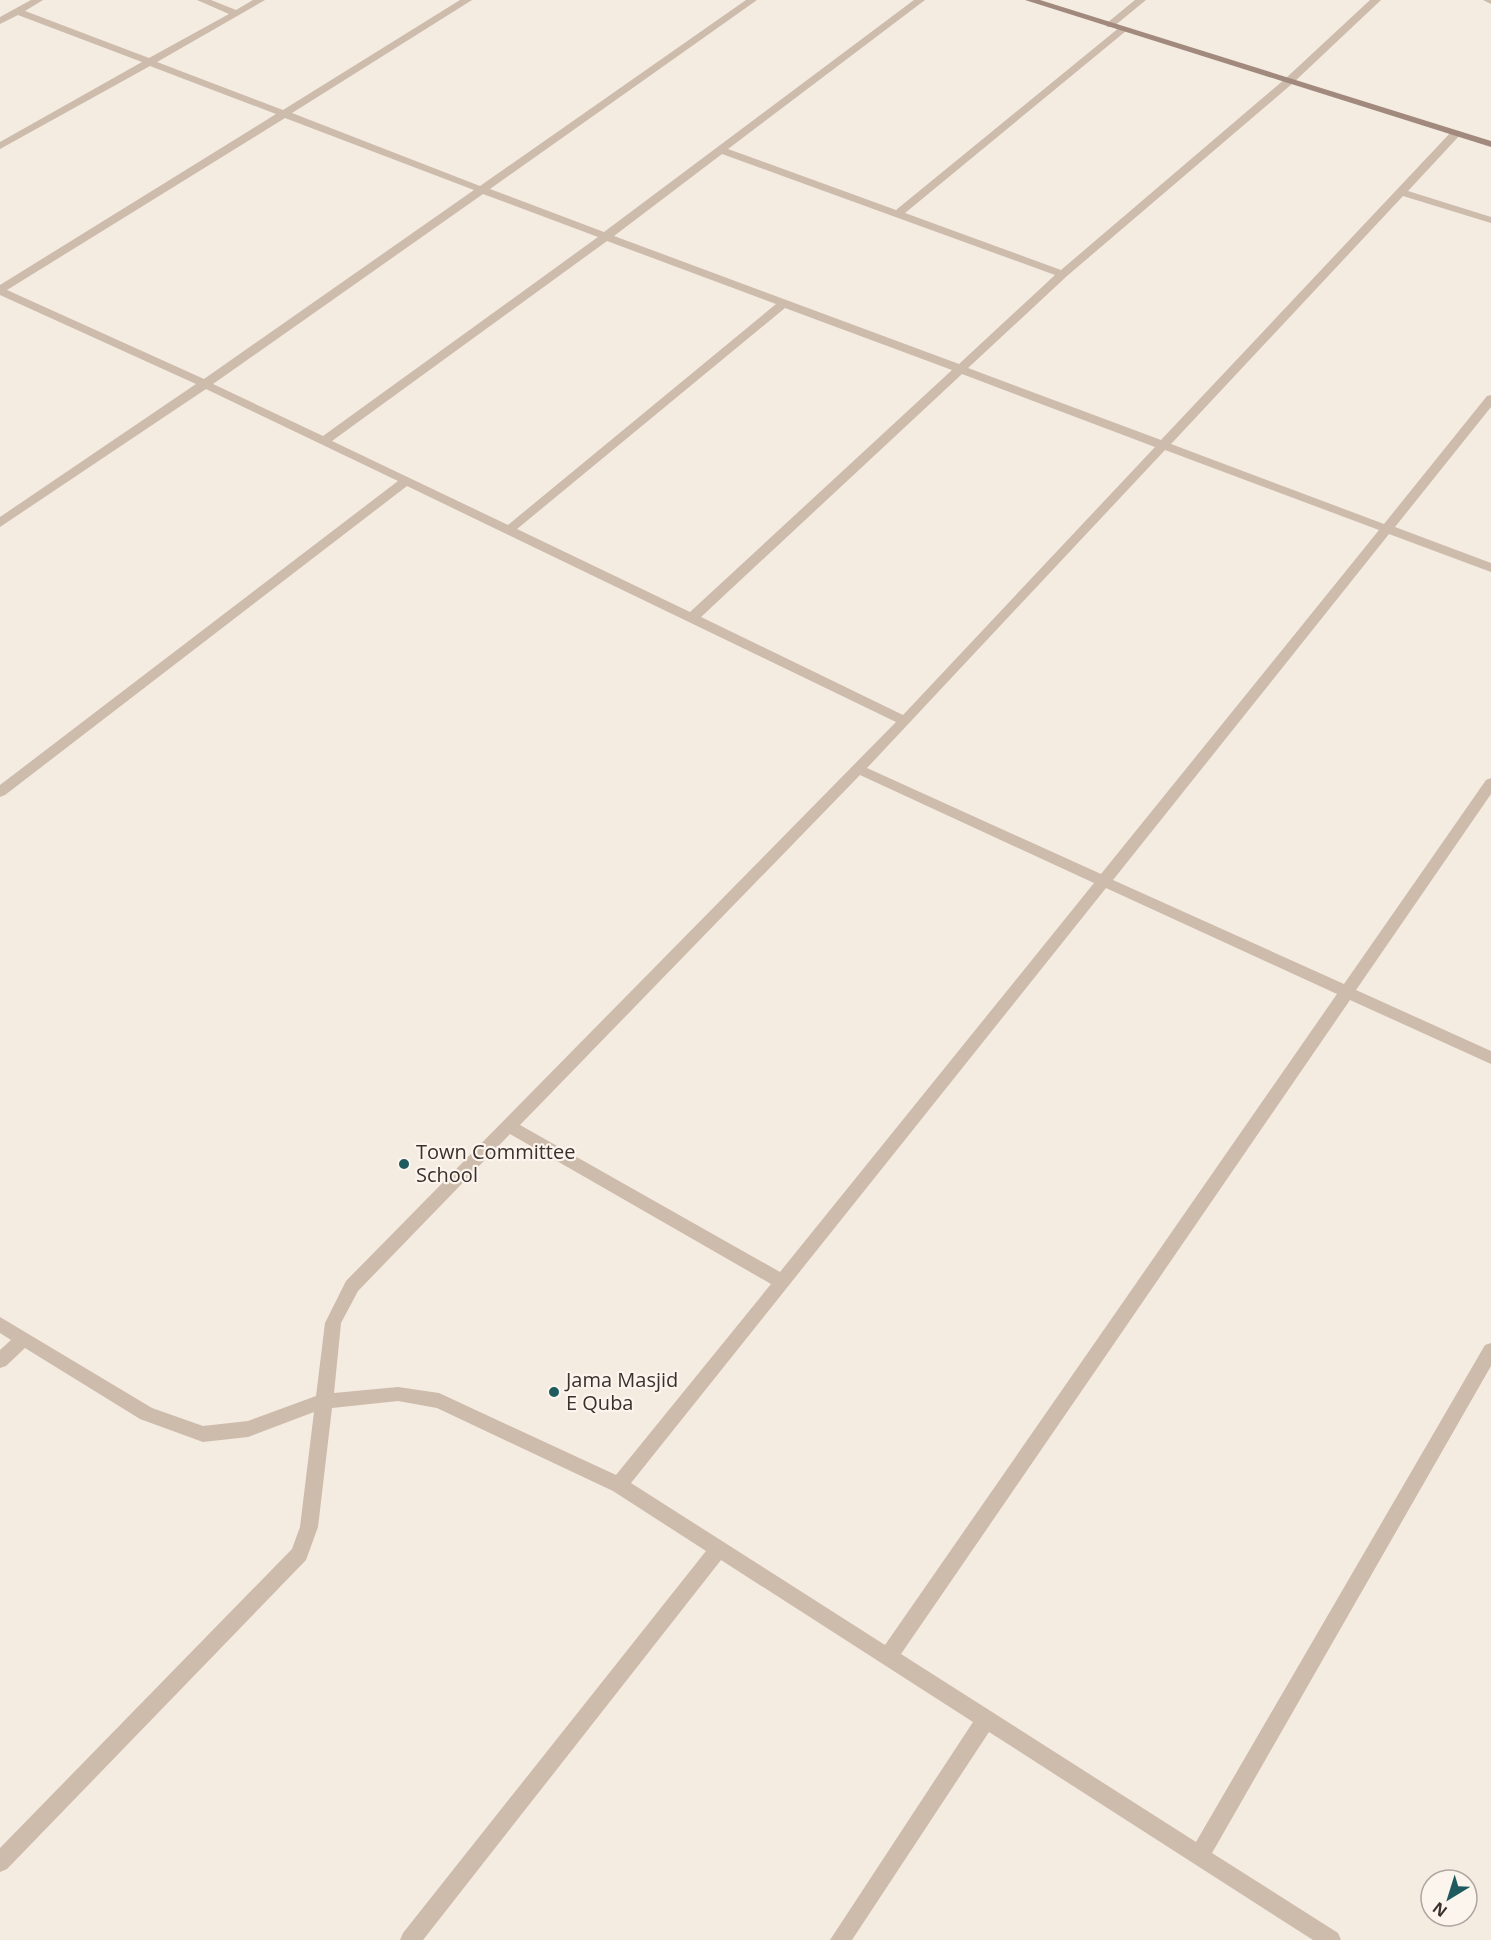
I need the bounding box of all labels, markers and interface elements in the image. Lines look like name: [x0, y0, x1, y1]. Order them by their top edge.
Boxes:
place label: Town Committee School: [416, 1138, 575, 1188]
marker: Town Committee School: [397, 1157, 411, 1171]
place label: Jama Masjid E Quba: [564, 1366, 678, 1416]
marker: Jama Masjid E Quba: [547, 1385, 561, 1399]
north arrow: [1419, 1868, 1479, 1928]
text: N: [1428, 1897, 1452, 1922]

